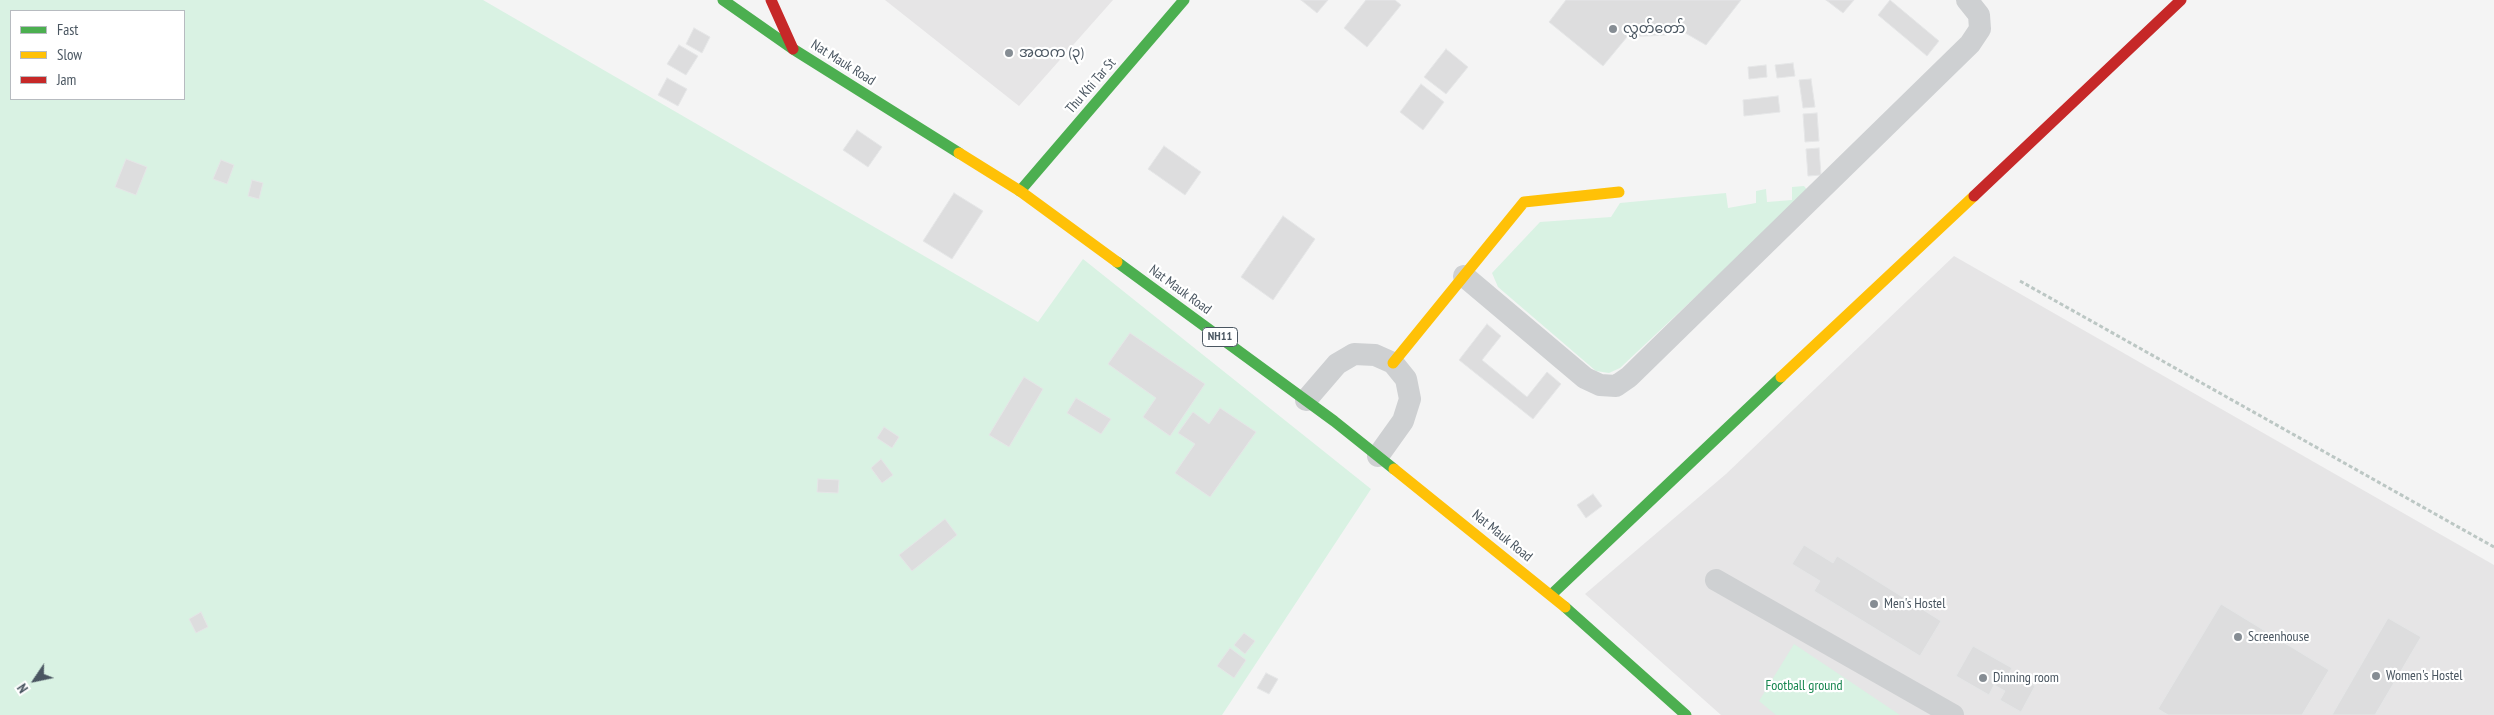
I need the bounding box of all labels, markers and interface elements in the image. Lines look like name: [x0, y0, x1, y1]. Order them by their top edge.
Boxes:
legend: [10, 10, 185, 100]
text: Fast: [57, 20, 78, 39]
place label: လွှတ်တော်: [1623, 21, 1685, 37]
marker: လွှတ်တော်: [1607, 23, 1619, 35]
street label: Nat Mauk Road: [808, 37, 878, 89]
text: Slow: [57, 45, 82, 64]
place label: အထက (၃): [1019, 45, 1084, 61]
marker: အထက (၃): [1003, 47, 1015, 59]
street label: Thu Khi Tar St: [1062, 55, 1120, 117]
text: Jam: [57, 70, 76, 89]
street label: Nat Mauk Road: [1146, 262, 1214, 318]
road number: NH11: [1202, 328, 1238, 347]
street label: Nat Mauk Road: [1468, 507, 1536, 565]
place label: Men's Hostel: [1884, 596, 1945, 612]
marker: Men's Hostel: [1868, 598, 1880, 610]
place label: Screenhouse: [2248, 629, 2309, 645]
marker: Screenhouse: [2232, 631, 2244, 643]
north arrow: [10, 655, 60, 705]
place label: Women's Hostel: [2386, 668, 2463, 684]
place label: Dinning room: [1993, 670, 2059, 686]
marker: Women's Hostel: [2370, 670, 2382, 682]
marker: Dinning room: [1977, 672, 1989, 684]
park label: Football ground: [1765, 678, 1843, 694]
text: N: [13, 680, 32, 697]

